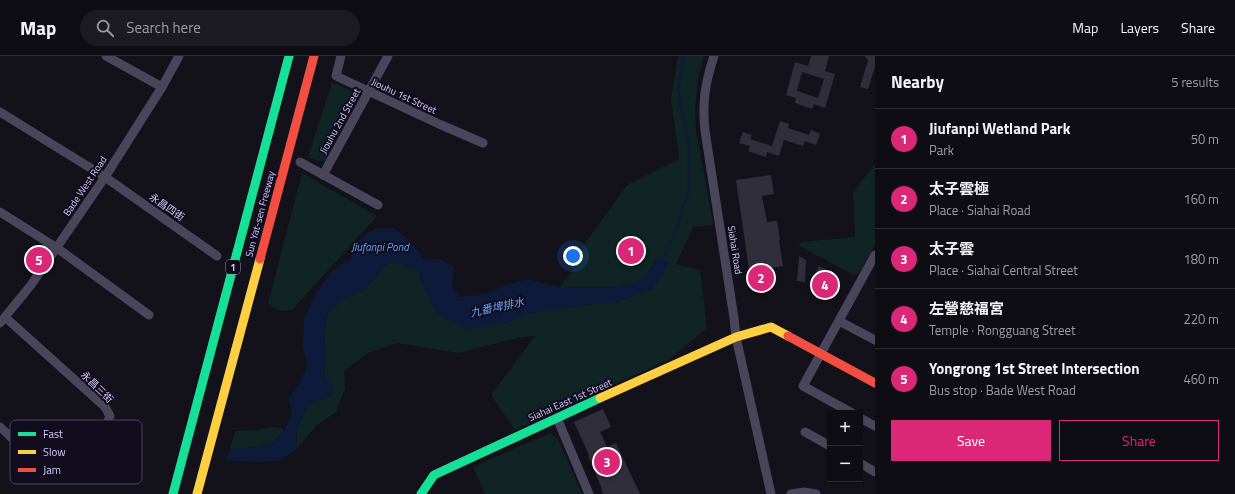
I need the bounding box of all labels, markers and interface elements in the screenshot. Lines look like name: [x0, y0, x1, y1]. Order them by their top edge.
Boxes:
search box: [80, 10, 360, 46]
text: Map: [20, 13, 56, 42]
text: Search here: [126, 16, 201, 39]
icon: search: [94, 17, 116, 39]
text: Map: [1072, 17, 1098, 38]
text: Layers: [1120, 17, 1159, 38]
text: Share: [1181, 17, 1215, 38]
text: Nearby: [891, 69, 944, 95]
text: 5 results: [1171, 72, 1219, 92]
street label: Jiouhu 1st Street: [369, 74, 439, 118]
street label: Jiouhu 2nd Street: [316, 85, 364, 156]
text: Jiufanpi Wetland Park: [929, 117, 1070, 140]
text: 1: [900, 129, 908, 149]
text: 50 m: [1191, 129, 1219, 149]
text: Park: [929, 140, 954, 160]
street label: Bade West Road: [59, 153, 111, 219]
street label: Sun Yat-sen Freeway: [241, 169, 279, 259]
text: 太子雲極: [929, 177, 989, 200]
street label: 永昌四街: [146, 189, 188, 225]
text: 2: [900, 189, 908, 209]
text: 160 m: [1183, 189, 1219, 209]
text: Place · Siahai Road: [929, 200, 1031, 220]
street label: Siahai Road: [724, 225, 746, 275]
pin: 1: [618, 236, 644, 266]
text: 太子雲: [929, 237, 974, 260]
water label: Jiufanpi Pond: [351, 239, 410, 255]
pin: 5: [26, 245, 52, 275]
your location: [563, 246, 583, 266]
text: 3: [900, 249, 908, 269]
text: 180 m: [1183, 249, 1219, 269]
road number: 1: [226, 260, 240, 274]
text: Place · Siahai Central Street: [929, 260, 1078, 280]
pin: 2: [748, 263, 774, 293]
pin: 4: [812, 270, 838, 300]
water label: 九番埤排水: [468, 293, 527, 321]
text: 左營慈福宮: [929, 297, 1004, 320]
text: 4: [900, 309, 908, 329]
text: 220 m: [1183, 309, 1219, 329]
text: Temple · Rongguang Street: [929, 320, 1076, 340]
text: Yongrong 1st Street Intersection: [929, 357, 1140, 380]
street label: 永昌三街: [77, 368, 117, 406]
text: 5: [900, 369, 908, 389]
text: 460 m: [1183, 369, 1219, 389]
street label: Siahai East 1st Street: [526, 375, 615, 425]
text: Bus stop · Bade West Road: [929, 380, 1076, 400]
map controls: [827, 410, 863, 482]
button: +: [827, 410, 863, 446]
legend: [10, 420, 142, 484]
button: Save: [891, 420, 1051, 461]
button: Share: [1059, 420, 1219, 461]
text: Fast: [43, 426, 63, 442]
text: Slow: [43, 444, 66, 460]
button: −: [827, 446, 863, 482]
pin: 3: [594, 447, 620, 477]
text: Jam: [43, 462, 61, 478]

